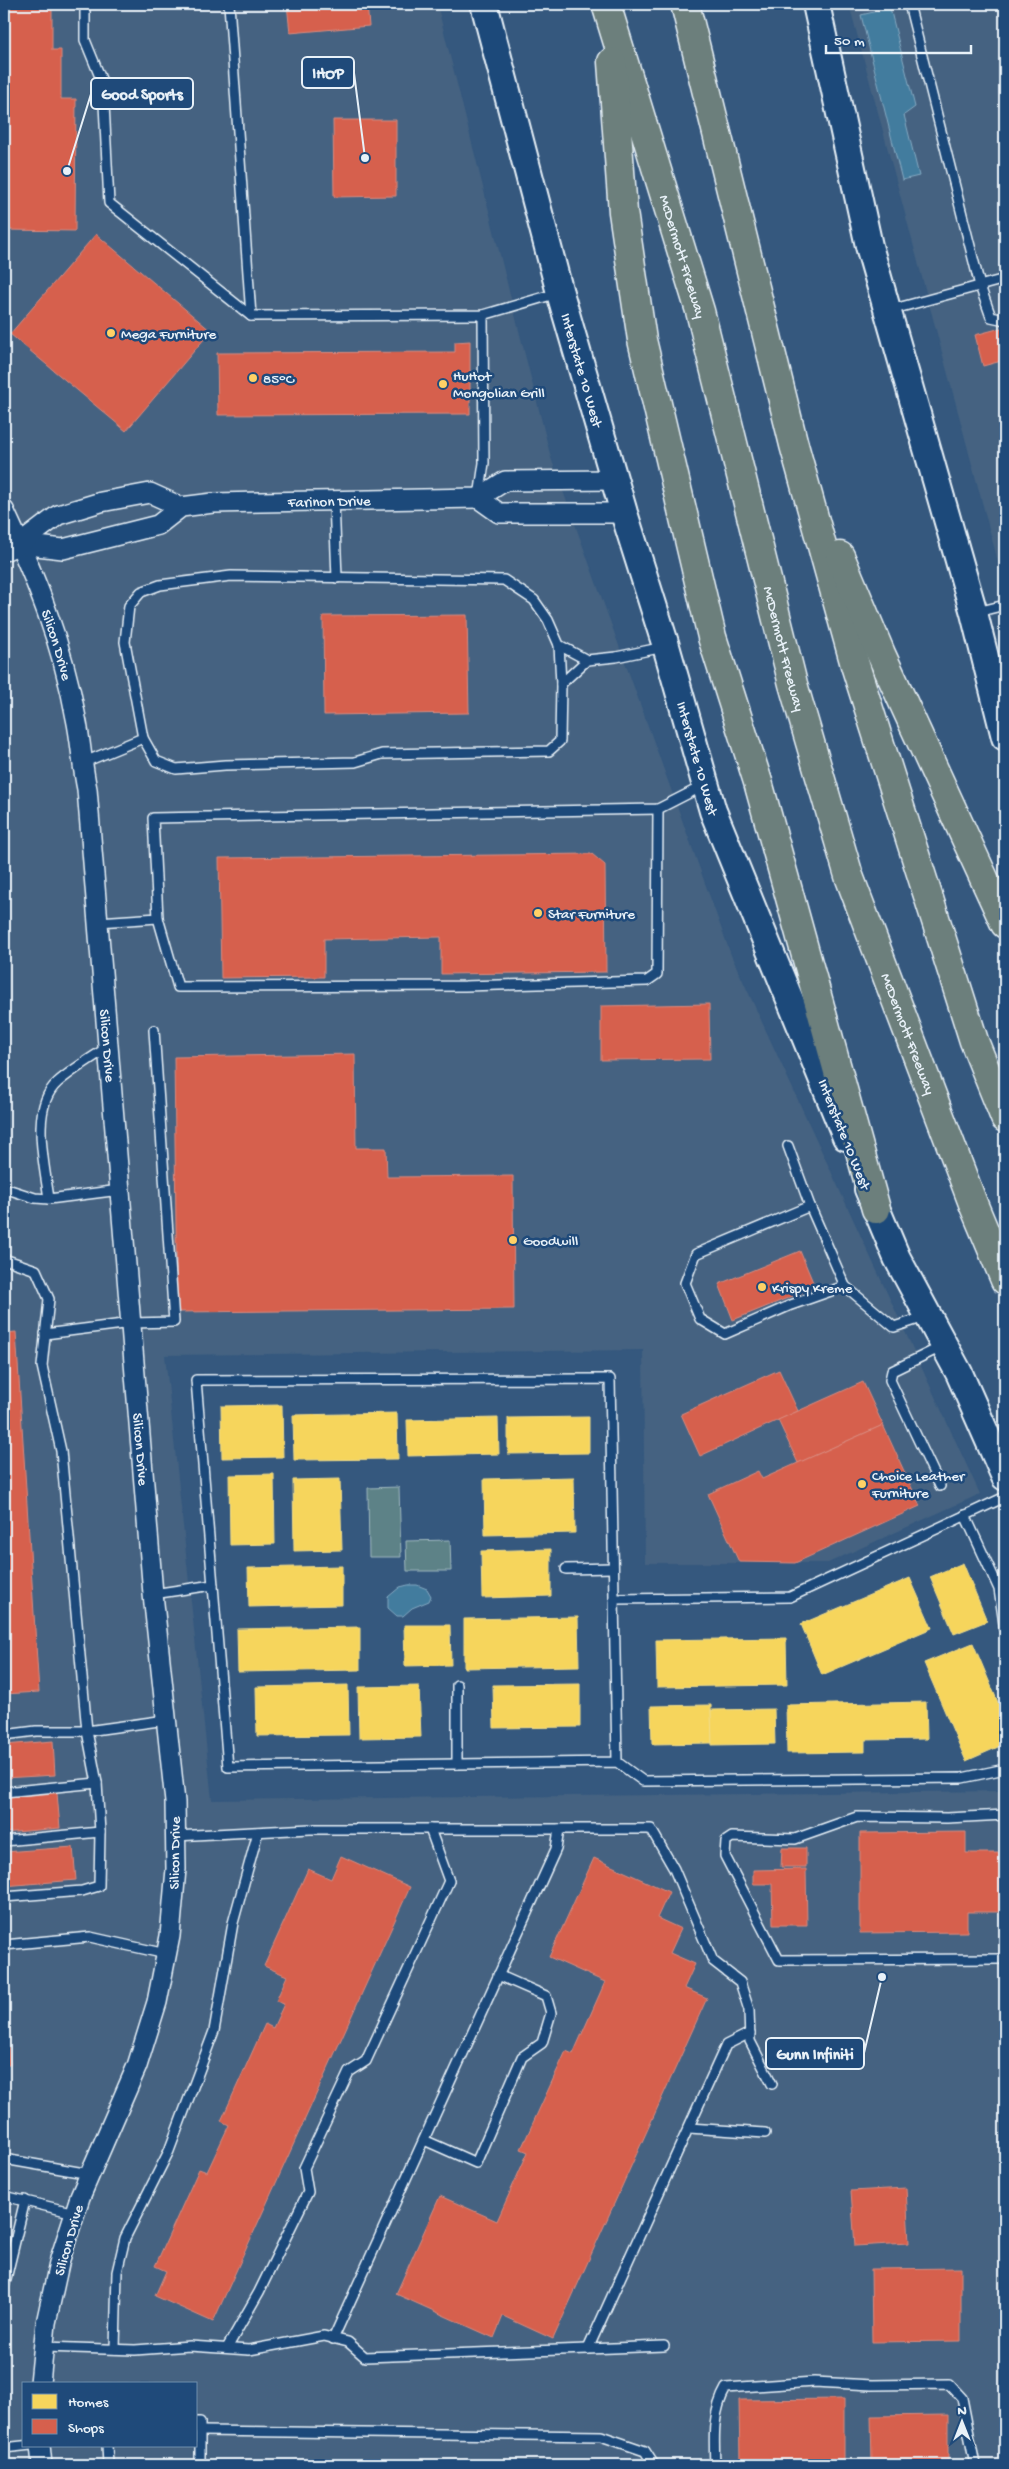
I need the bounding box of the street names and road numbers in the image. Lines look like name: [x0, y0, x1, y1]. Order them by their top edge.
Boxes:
street label: McDermott Freeway: [654, 193, 709, 321]
street label: Interstate 10 West: [555, 312, 606, 431]
street label: Farinon Drive: [287, 493, 371, 513]
street label: McDermott Freeway: [758, 585, 808, 714]
street label: Silicon Drive: [36, 607, 75, 683]
street label: Interstate 10 West: [671, 700, 722, 820]
street label: McDermott Freeway: [876, 971, 938, 1098]
street label: Silicon Drive: [94, 1009, 118, 1083]
street label: Interstate 10 West: [813, 1077, 874, 1194]
street label: Silicon Drive: [127, 1412, 151, 1487]
street label: Silicon Drive: [166, 1816, 186, 1890]
street label: Silicon Drive: [51, 2203, 89, 2278]

